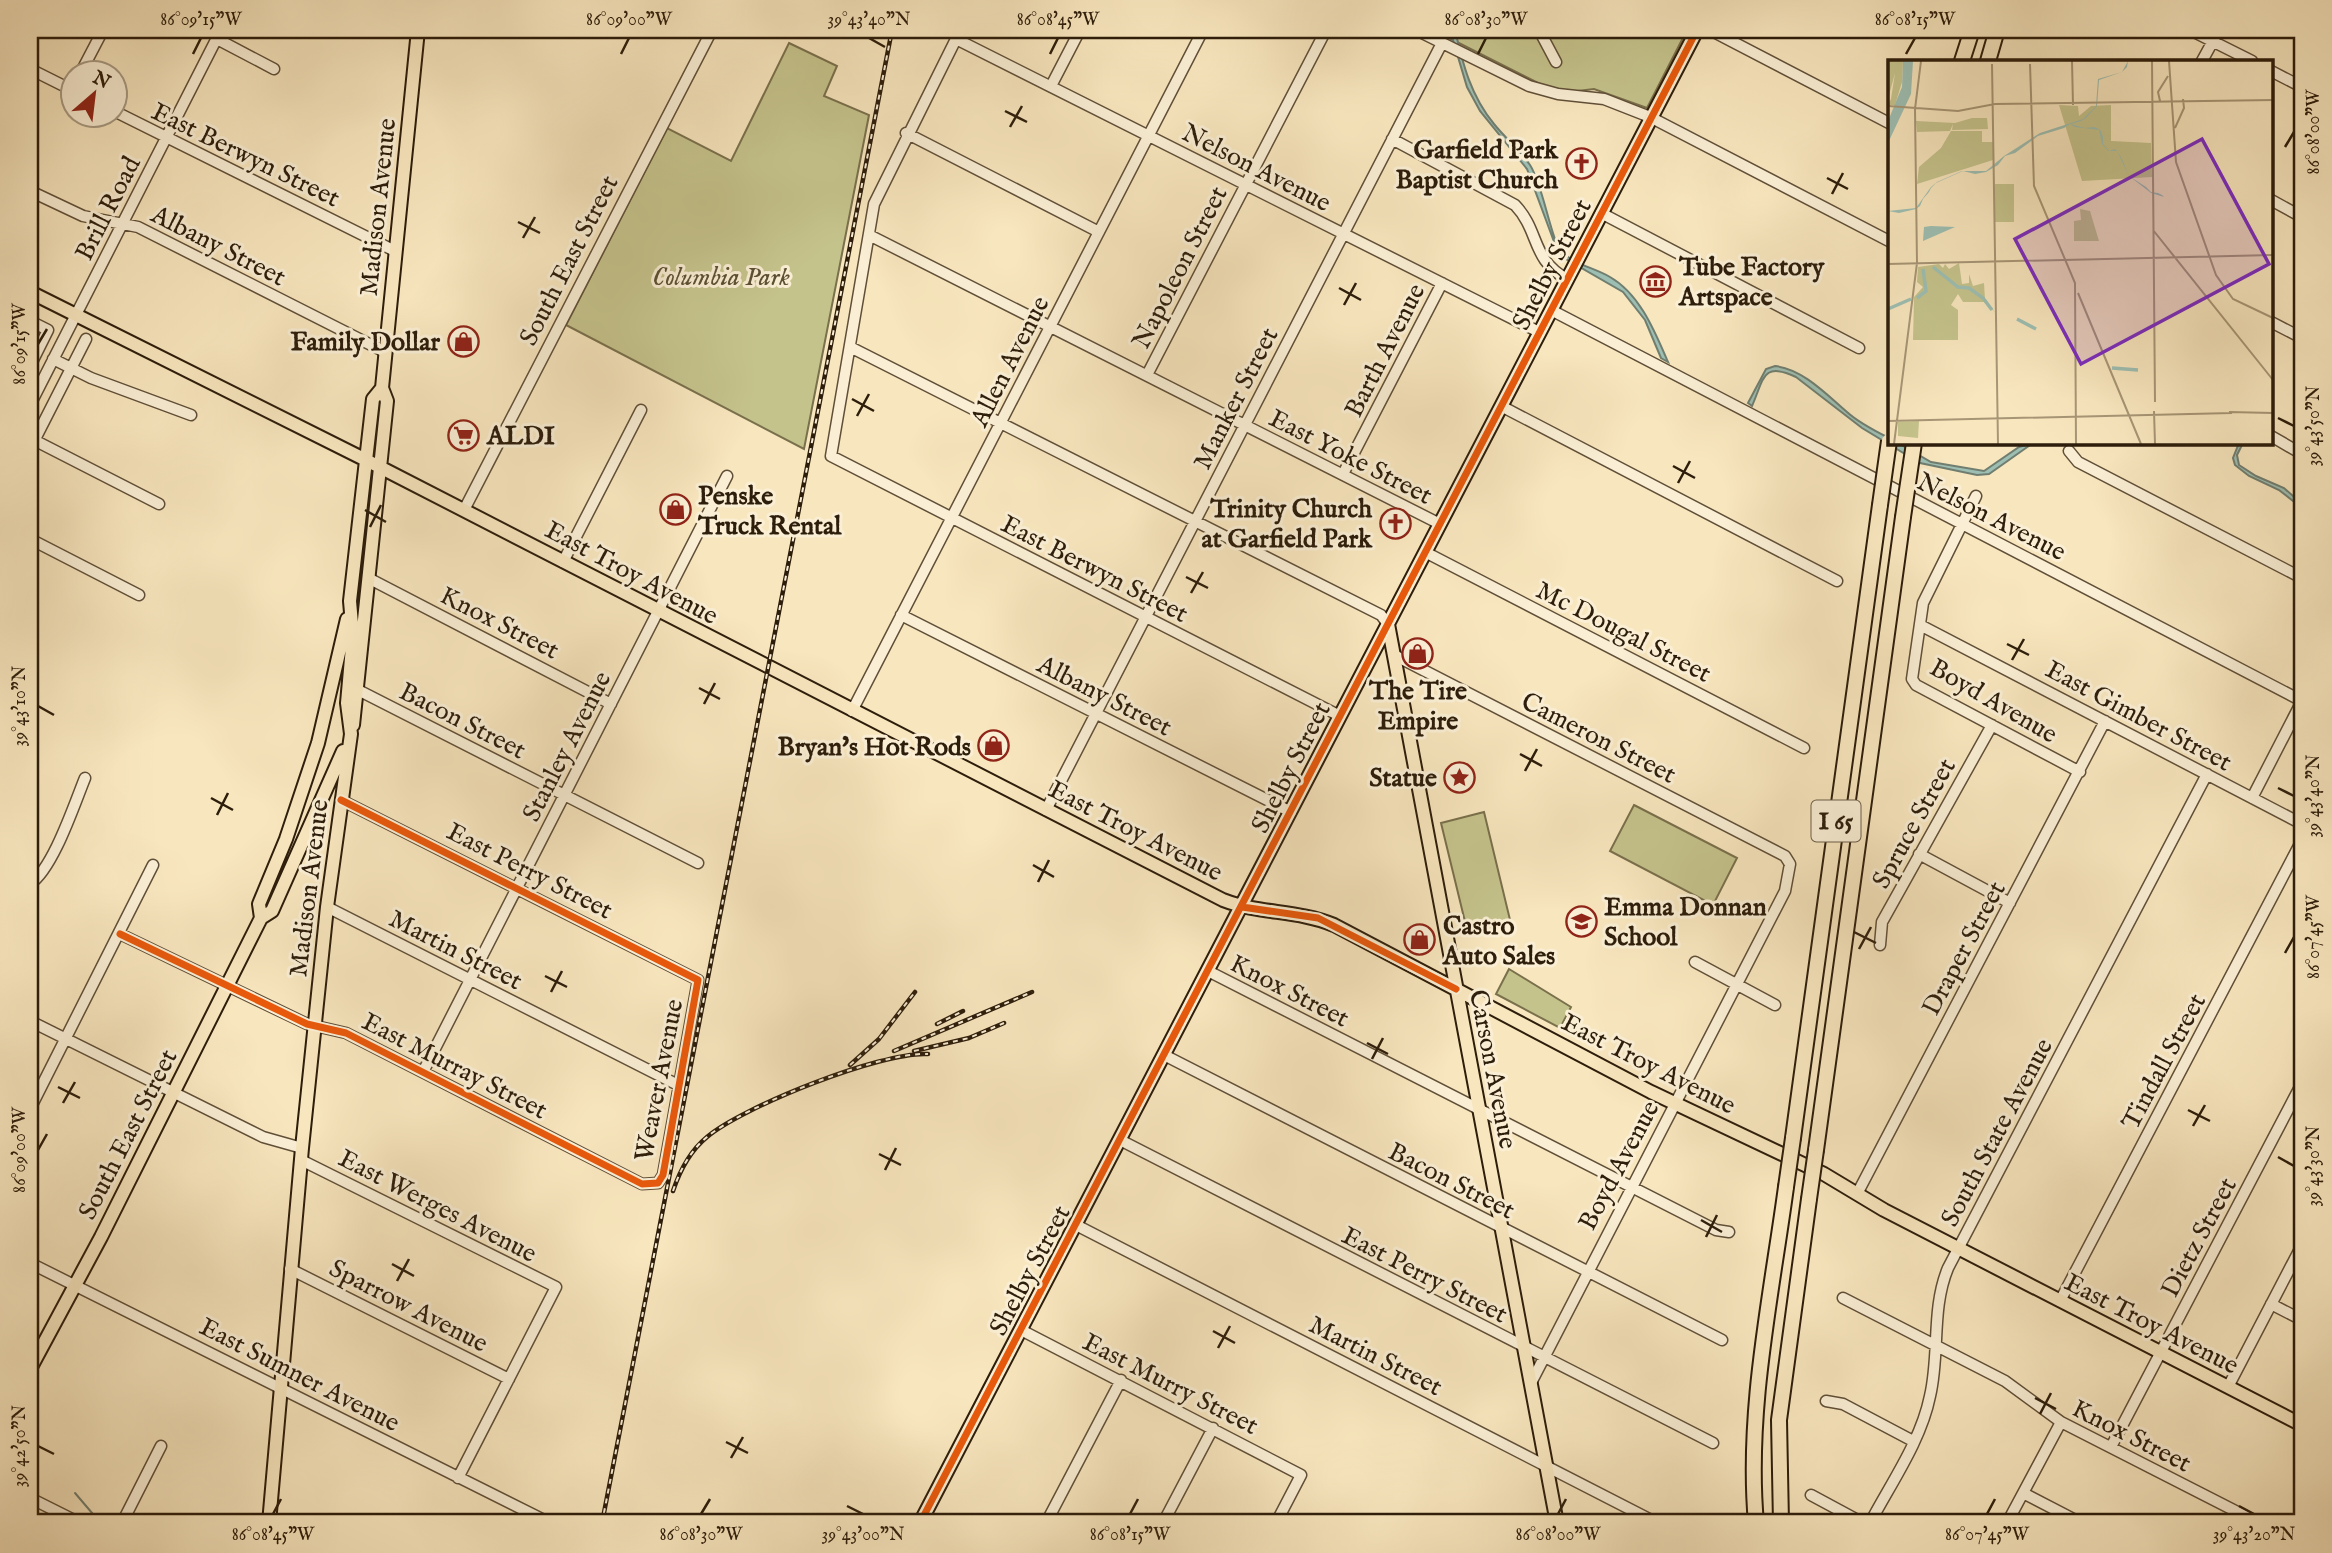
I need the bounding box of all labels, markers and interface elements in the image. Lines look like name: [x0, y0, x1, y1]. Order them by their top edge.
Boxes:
text: 86°09'15"W: [160, 9, 243, 32]
text: 86°09'00"W: [586, 9, 673, 32]
text: 39°43'40"N: [828, 9, 911, 32]
text: 86°08'45"W: [1017, 9, 1100, 32]
text: 86°08'30"W: [1445, 9, 1528, 32]
text: 86°08'15"W: [1875, 9, 1956, 32]
north arrow: [60, 60, 130, 130]
inset map: [1888, 60, 2272, 444]
text: N: [87, 66, 114, 95]
text: 86°08'00"W: [2303, 89, 2326, 175]
street label: East Berwyn Street: [146, 95, 345, 215]
street label: Madison Avenue: [353, 117, 404, 298]
street label: Nelson Avenue: [1176, 117, 1336, 220]
place label: Garfield Park Baptist Church: [1396, 134, 1559, 197]
church icon: Garfield Park Baptist Church: [1564, 147, 1598, 181]
street label: Brill Road: [68, 151, 149, 266]
street label: South East Street: [512, 170, 626, 351]
street label: Napoleon Street: [1125, 181, 1235, 354]
street label: Shelby Street: [1505, 193, 1599, 336]
street label: Albany Street: [145, 198, 291, 294]
place label: Tube Factory Artspace: [1678, 251, 1826, 314]
park label: Columbia Park: [652, 261, 790, 294]
museum icon: Tube Factory Artspace: [1639, 264, 1673, 298]
street label: Barth Avenue: [1338, 278, 1433, 423]
street label: Allen Avenue: [963, 291, 1057, 434]
text: 86°09'15"W: [9, 302, 32, 385]
street label: Manker Street: [1186, 322, 1286, 475]
shop icon: Family Dollar: [446, 324, 480, 358]
place label: Family Dollar: [291, 326, 440, 359]
text: 39°43'50"N: [2303, 385, 2326, 466]
street label: East Yoke Street: [1263, 402, 1438, 513]
supermarket icon: ALDI: [447, 418, 481, 452]
place label: ALDI: [486, 420, 555, 453]
street label: Nelson Avenue: [1911, 466, 2071, 569]
place label: Penske Truck Rental: [697, 480, 842, 543]
shop icon: Penske Truck Rental: [658, 493, 692, 527]
place label: Trinity Church at Garfield Park: [1202, 493, 1373, 556]
church icon: Trinity Church at Garfield Park: [1378, 506, 1412, 540]
street label: East Berwyn Street: [995, 508, 1193, 631]
street label: East Troy Avenue: [539, 514, 724, 633]
street label: Mc Dougal Street: [1530, 574, 1716, 691]
street label: Knox Street: [434, 579, 564, 667]
shop icon: The Tire Empire: [1401, 637, 1435, 671]
street label: Albany Street: [1031, 648, 1177, 744]
street label: Boyd Avenue: [1923, 651, 2063, 751]
street label: East Gimber Street: [2039, 653, 2237, 779]
text: 39°43'10"N: [9, 665, 32, 746]
street label: Stanley Avenue: [515, 666, 619, 827]
street label: Bacon Street: [394, 675, 531, 767]
place label: The Tire Empire: [1368, 675, 1467, 738]
street label: Cameron Street: [1515, 685, 1681, 792]
street label: Shelby Street: [1244, 696, 1338, 839]
shop icon: Bryan's Hot Rods: [977, 729, 1011, 763]
place label: Bryan's Hot Rods: [778, 731, 971, 764]
street label: Spruce Street: [1865, 753, 1964, 895]
text: 39°43'40"N: [2303, 754, 2326, 837]
place icon: Statue: [1443, 760, 1477, 794]
place label: Statue: [1369, 762, 1437, 795]
street label: East Troy Avenue: [1043, 773, 1228, 889]
street label: Madison Avenue: [282, 797, 337, 979]
road number: I 65: [1812, 800, 1860, 842]
street label: East Perry Street: [441, 815, 618, 927]
street label: Draper Street: [1915, 876, 2014, 1022]
place label: Emma Donnan School: [1604, 891, 1767, 954]
text: 86°07'45"W: [2303, 894, 2326, 979]
street label: Martin Street: [383, 903, 528, 998]
school or university icon: Emma Donnan School: [1564, 904, 1598, 938]
place label: Castro Auto Sales: [1442, 910, 1555, 973]
shop icon: Castro Auto Sales: [1403, 923, 1437, 957]
street label: Knox Street: [1224, 947, 1354, 1035]
street label: Carson Avenue: [1461, 987, 1524, 1152]
street label: Tindall Street: [2115, 988, 2214, 1135]
street label: Weaver Avenue: [628, 996, 691, 1164]
street label: East Murray Street: [356, 1005, 553, 1127]
street label: East Troy Avenue: [1556, 1006, 1741, 1122]
street label: South State Avenue: [1934, 1033, 2061, 1233]
street label: South East Street: [71, 1044, 185, 1225]
street label: Boyd Avenue: [1571, 1095, 1667, 1236]
text: 86°09'00"W: [9, 1106, 32, 1193]
text: 39°43'30"N: [2303, 1125, 2326, 1206]
street label: Bacon Street: [1383, 1135, 1520, 1227]
street label: East Werges Avenue: [333, 1142, 542, 1271]
street label: Dietz Street: [2154, 1172, 2245, 1303]
street label: Shelby Street: [982, 1200, 1078, 1342]
street label: East Perry Street: [1336, 1219, 1513, 1331]
street label: Sparrow Avenue: [323, 1252, 493, 1360]
street label: East Troy Avenue: [2059, 1266, 2244, 1382]
street label: Martin Street: [1303, 1309, 1448, 1404]
street label: East Sumner Avenue: [194, 1311, 405, 1440]
street label: East Murry Street: [1077, 1326, 1264, 1443]
street label: Knox Street: [2066, 1392, 2196, 1480]
text: 39°42'50"N: [9, 1404, 32, 1487]
text: 86°08'45"W: [232, 1524, 315, 1547]
text: 86°08'30"W: [660, 1524, 743, 1547]
text: 39°43'00"N: [822, 1524, 905, 1547]
text: 86°08'15"W: [1090, 1524, 1171, 1547]
text: 86°08'00"W: [1515, 1524, 1601, 1547]
text: 86°07'45"W: [1945, 1524, 2030, 1547]
text: 39°43'20"N: [2213, 1524, 2296, 1547]

